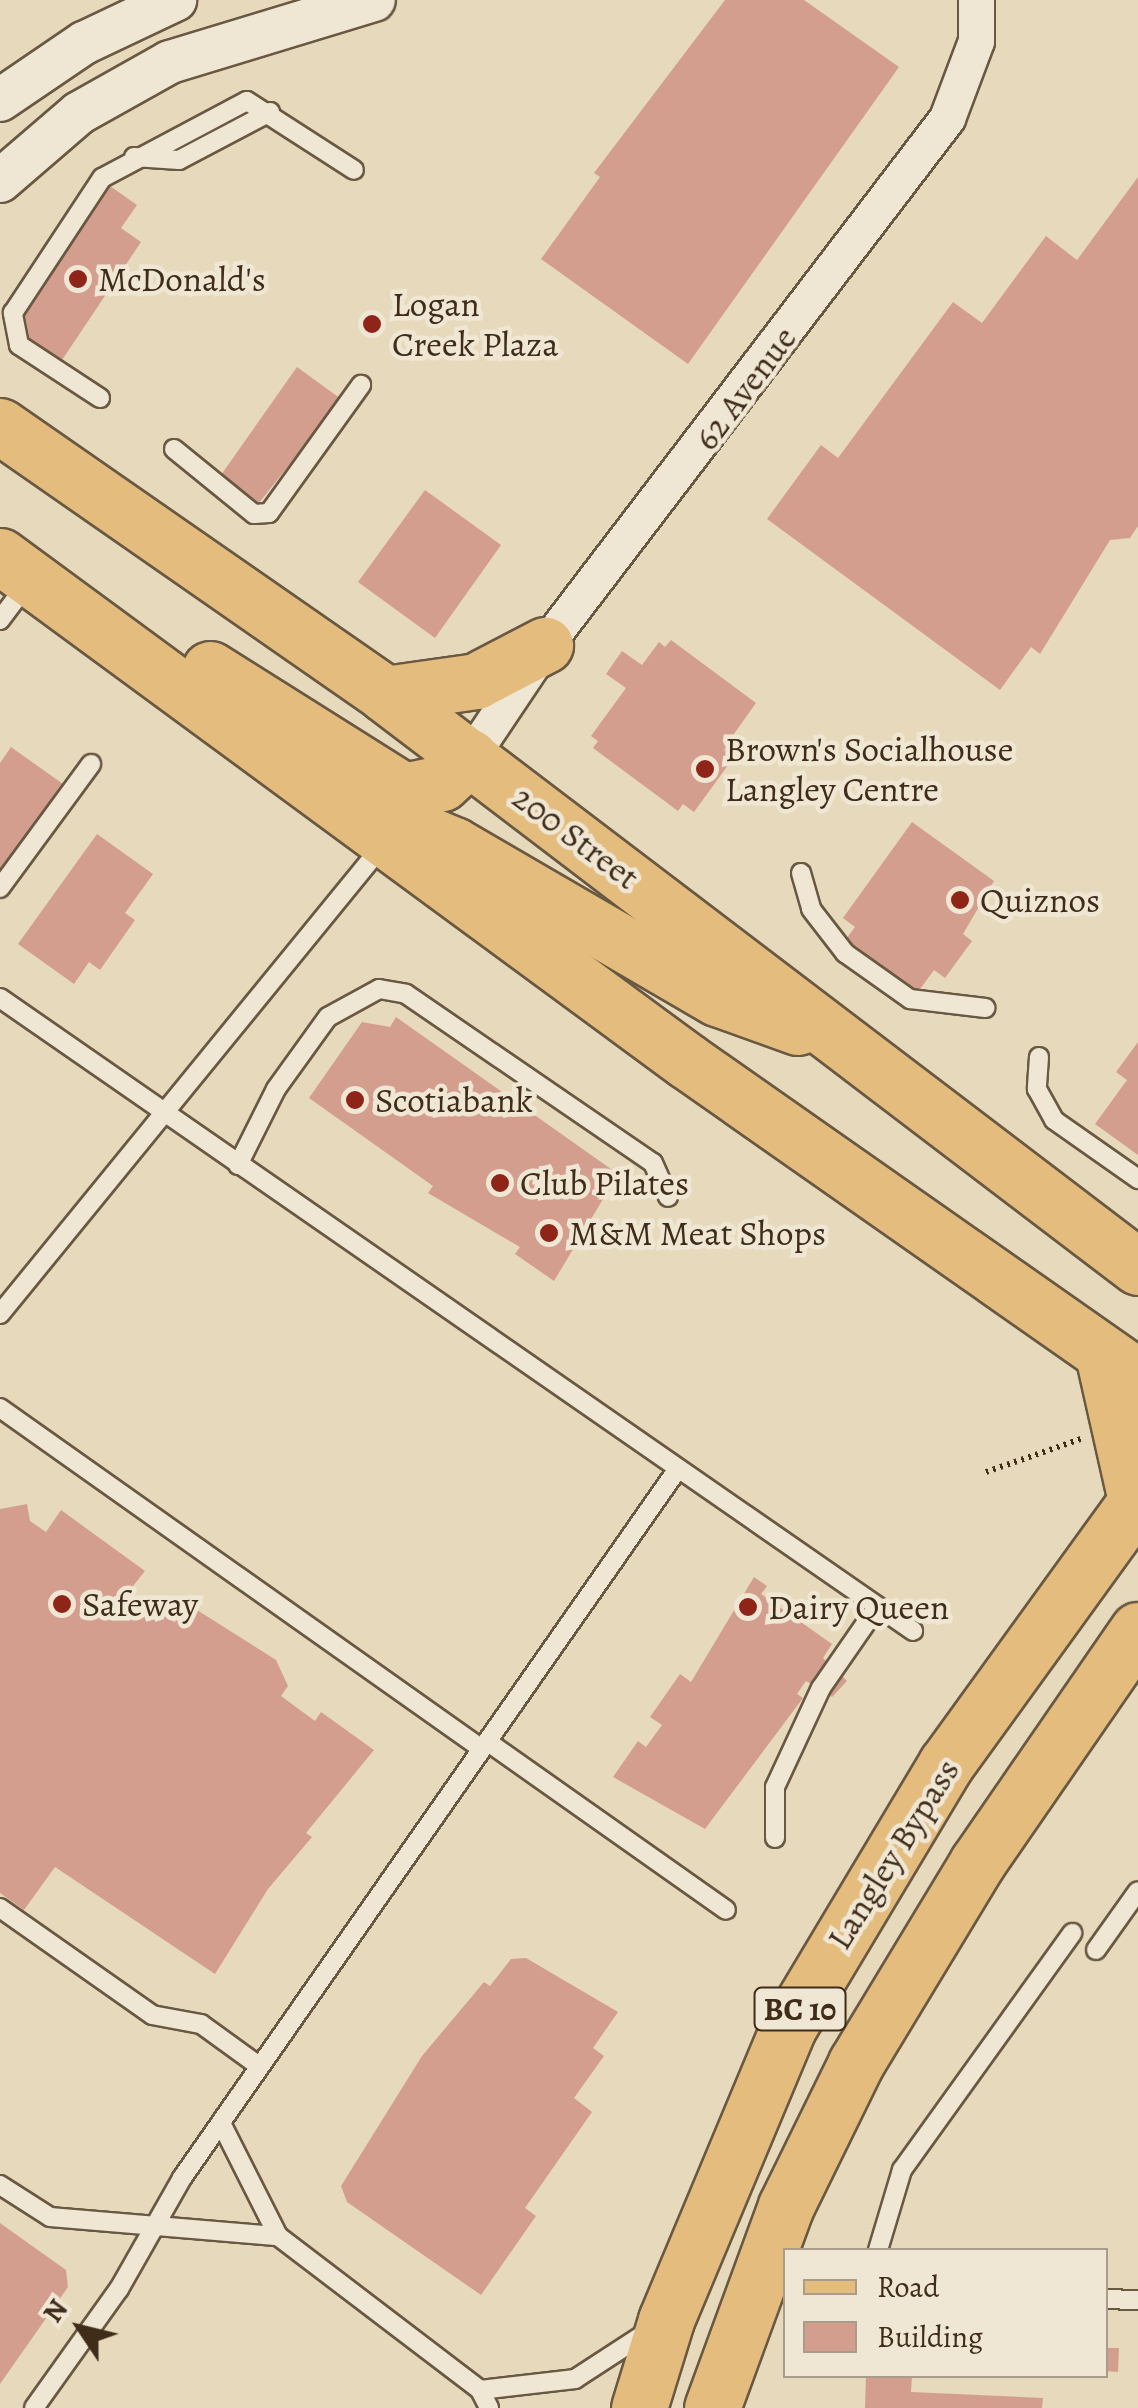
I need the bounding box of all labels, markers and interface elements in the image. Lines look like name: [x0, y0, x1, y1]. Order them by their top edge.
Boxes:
place label: McDonald's: [98, 258, 266, 300]
marker: McDonald's: [67, 268, 89, 290]
place label: Logan Creek Plaza: [392, 283, 558, 365]
marker: Logan Creek Plaza: [361, 313, 383, 335]
street label: 62 Avenue: [685, 318, 805, 458]
place label: Brown's Socialhouse Langley Centre: [725, 728, 1013, 810]
marker: Brown's Socialhouse Langley Centre: [694, 758, 716, 780]
street label: 200 Street: [505, 776, 647, 898]
place label: Quiznos: [980, 879, 1100, 921]
marker: Quiznos: [949, 889, 971, 911]
place label: Scotiabank: [375, 1079, 533, 1121]
marker: Scotiabank: [344, 1089, 366, 1111]
place label: Club Pilates: [520, 1162, 689, 1204]
marker: Club Pilates: [489, 1172, 511, 1194]
place label: M&M Meat Shops: [569, 1212, 826, 1254]
marker: M&M Meat Shops: [538, 1222, 560, 1244]
place label: Safeway: [82, 1583, 198, 1625]
place label: Dairy Queen: [768, 1586, 949, 1628]
marker: Safeway: [51, 1593, 73, 1615]
marker: Dairy Queen: [737, 1596, 759, 1618]
street label: Langley Bypass: [818, 1751, 968, 1957]
road number: BC 10: [752, 1982, 848, 2036]
legend: [783, 2248, 1108, 2378]
text: Road: [877, 2267, 939, 2307]
north arrow: [30, 2278, 130, 2378]
text: N: [34, 2292, 77, 2330]
text: Building: [877, 2317, 983, 2357]

